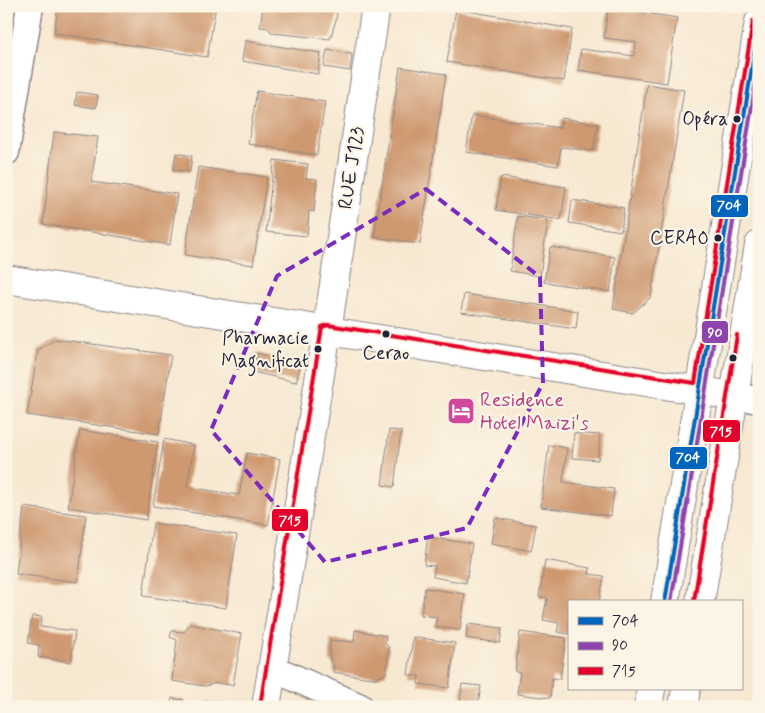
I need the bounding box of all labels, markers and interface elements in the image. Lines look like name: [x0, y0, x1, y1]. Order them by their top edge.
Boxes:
place label: Opéra: [682, 107, 728, 132]
marker: Opéra: [732, 114, 742, 124]
street label: RUE J123: [332, 125, 372, 211]
line badge: 704: [710, 194, 749, 218]
text: 704: [717, 197, 742, 215]
place label: CERAO: [650, 226, 709, 251]
marker: CERAO: [713, 233, 723, 243]
line badge: 90: [701, 320, 729, 344]
text: 90: [708, 324, 722, 342]
place label: Pharmacie Magnificat: [221, 326, 309, 377]
marker: Cerao: [381, 329, 391, 339]
place label: Cerao: [363, 341, 409, 366]
marker: Pharmacie Magnificat: [313, 344, 323, 354]
unlabelled marker: [728, 353, 738, 363]
place label: Residence Hotel Maizi's: [480, 387, 589, 437]
hotel icon: Residence Hotel Maizi's: [446, 396, 476, 426]
line badge: 715: [702, 419, 741, 443]
text: 715: [710, 423, 732, 441]
line badge: 704: [669, 446, 708, 470]
text: 704: [676, 449, 701, 467]
line badge: 715: [271, 508, 309, 532]
text: 715: [279, 512, 301, 530]
legend: [568, 600, 742, 690]
text: 704: [612, 612, 639, 632]
text: 90: [612, 636, 628, 656]
text: 715: [612, 662, 636, 682]

